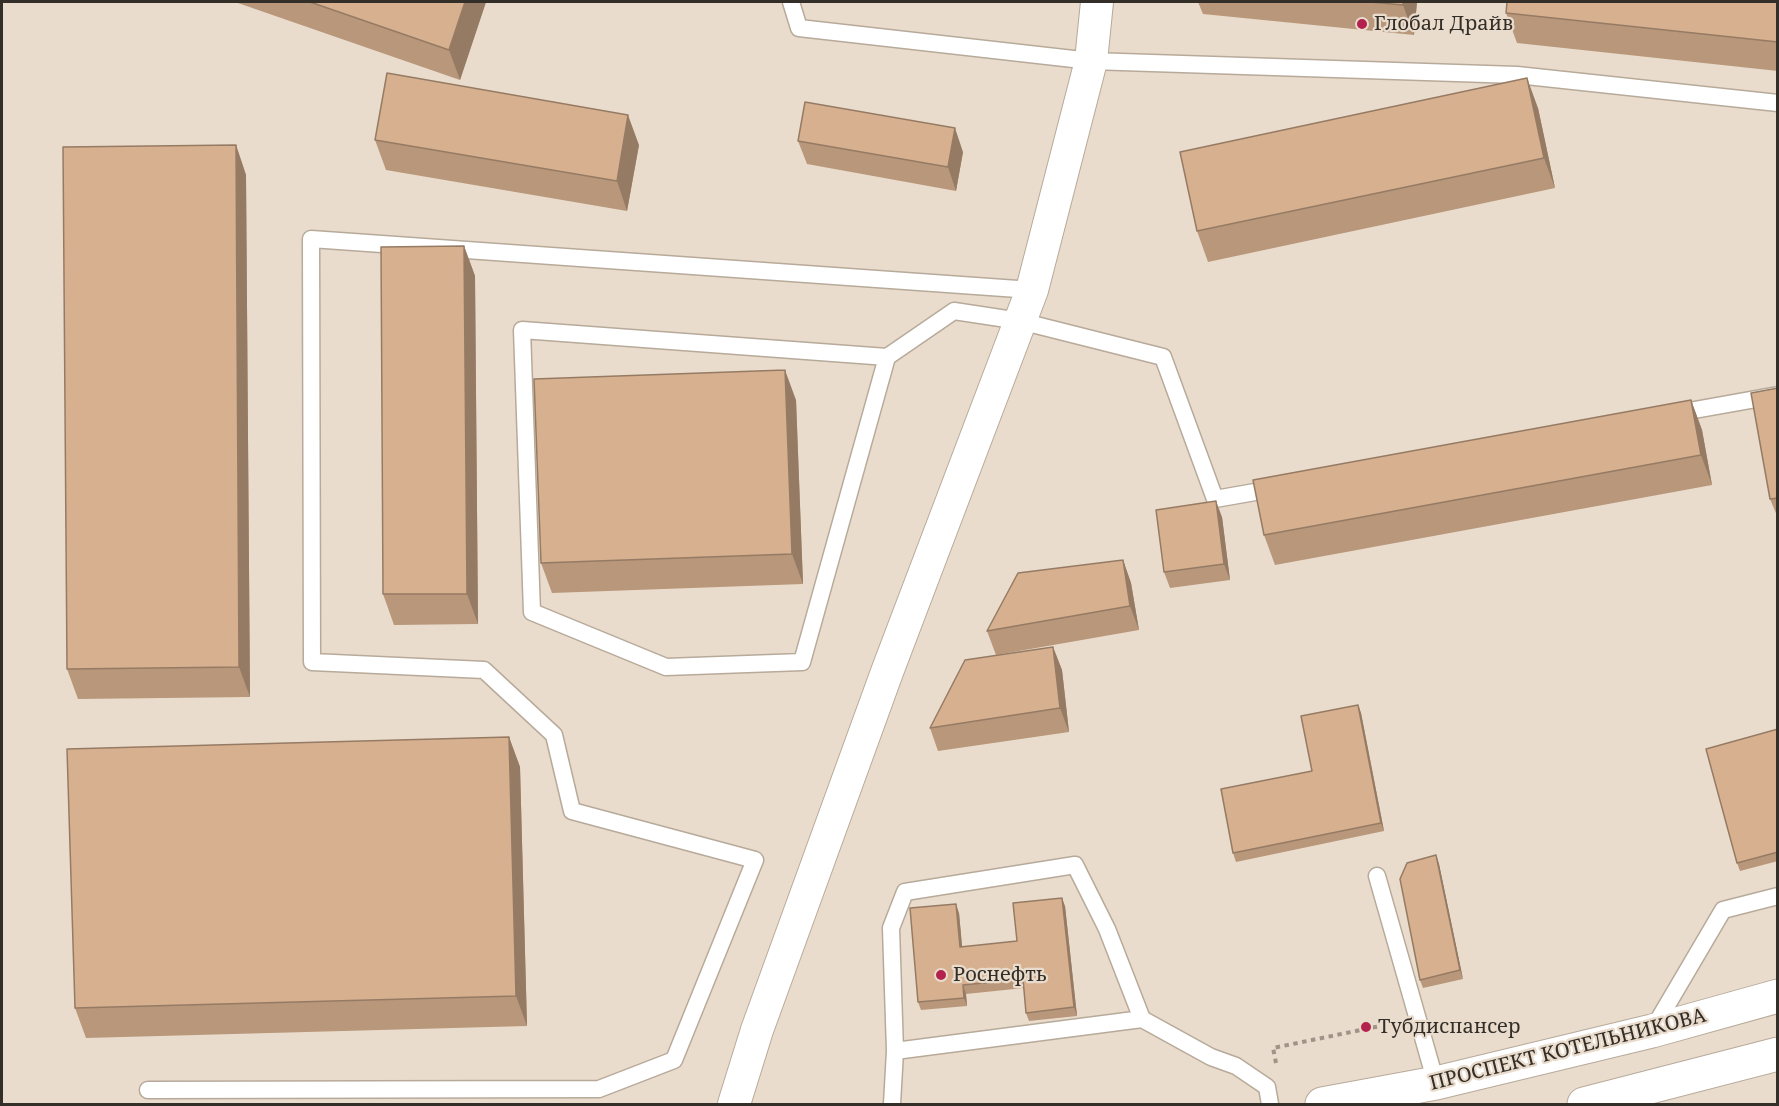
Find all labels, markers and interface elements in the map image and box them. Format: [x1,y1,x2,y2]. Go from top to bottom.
place label: Глобал Драйв [1374,12,1513,36]
marker: Глобал Драйв [1355,17,1369,31]
place label: Роснефть [953,963,1047,987]
marker: Роснефть [934,968,948,982]
street label: ПРОСПЕКТ КОТЕЛЬНИКОВА [1427,1004,1709,1096]
place label: Тубдиспансер [1378,1015,1520,1039]
marker: Тубдиспансер [1359,1020,1373,1034]

